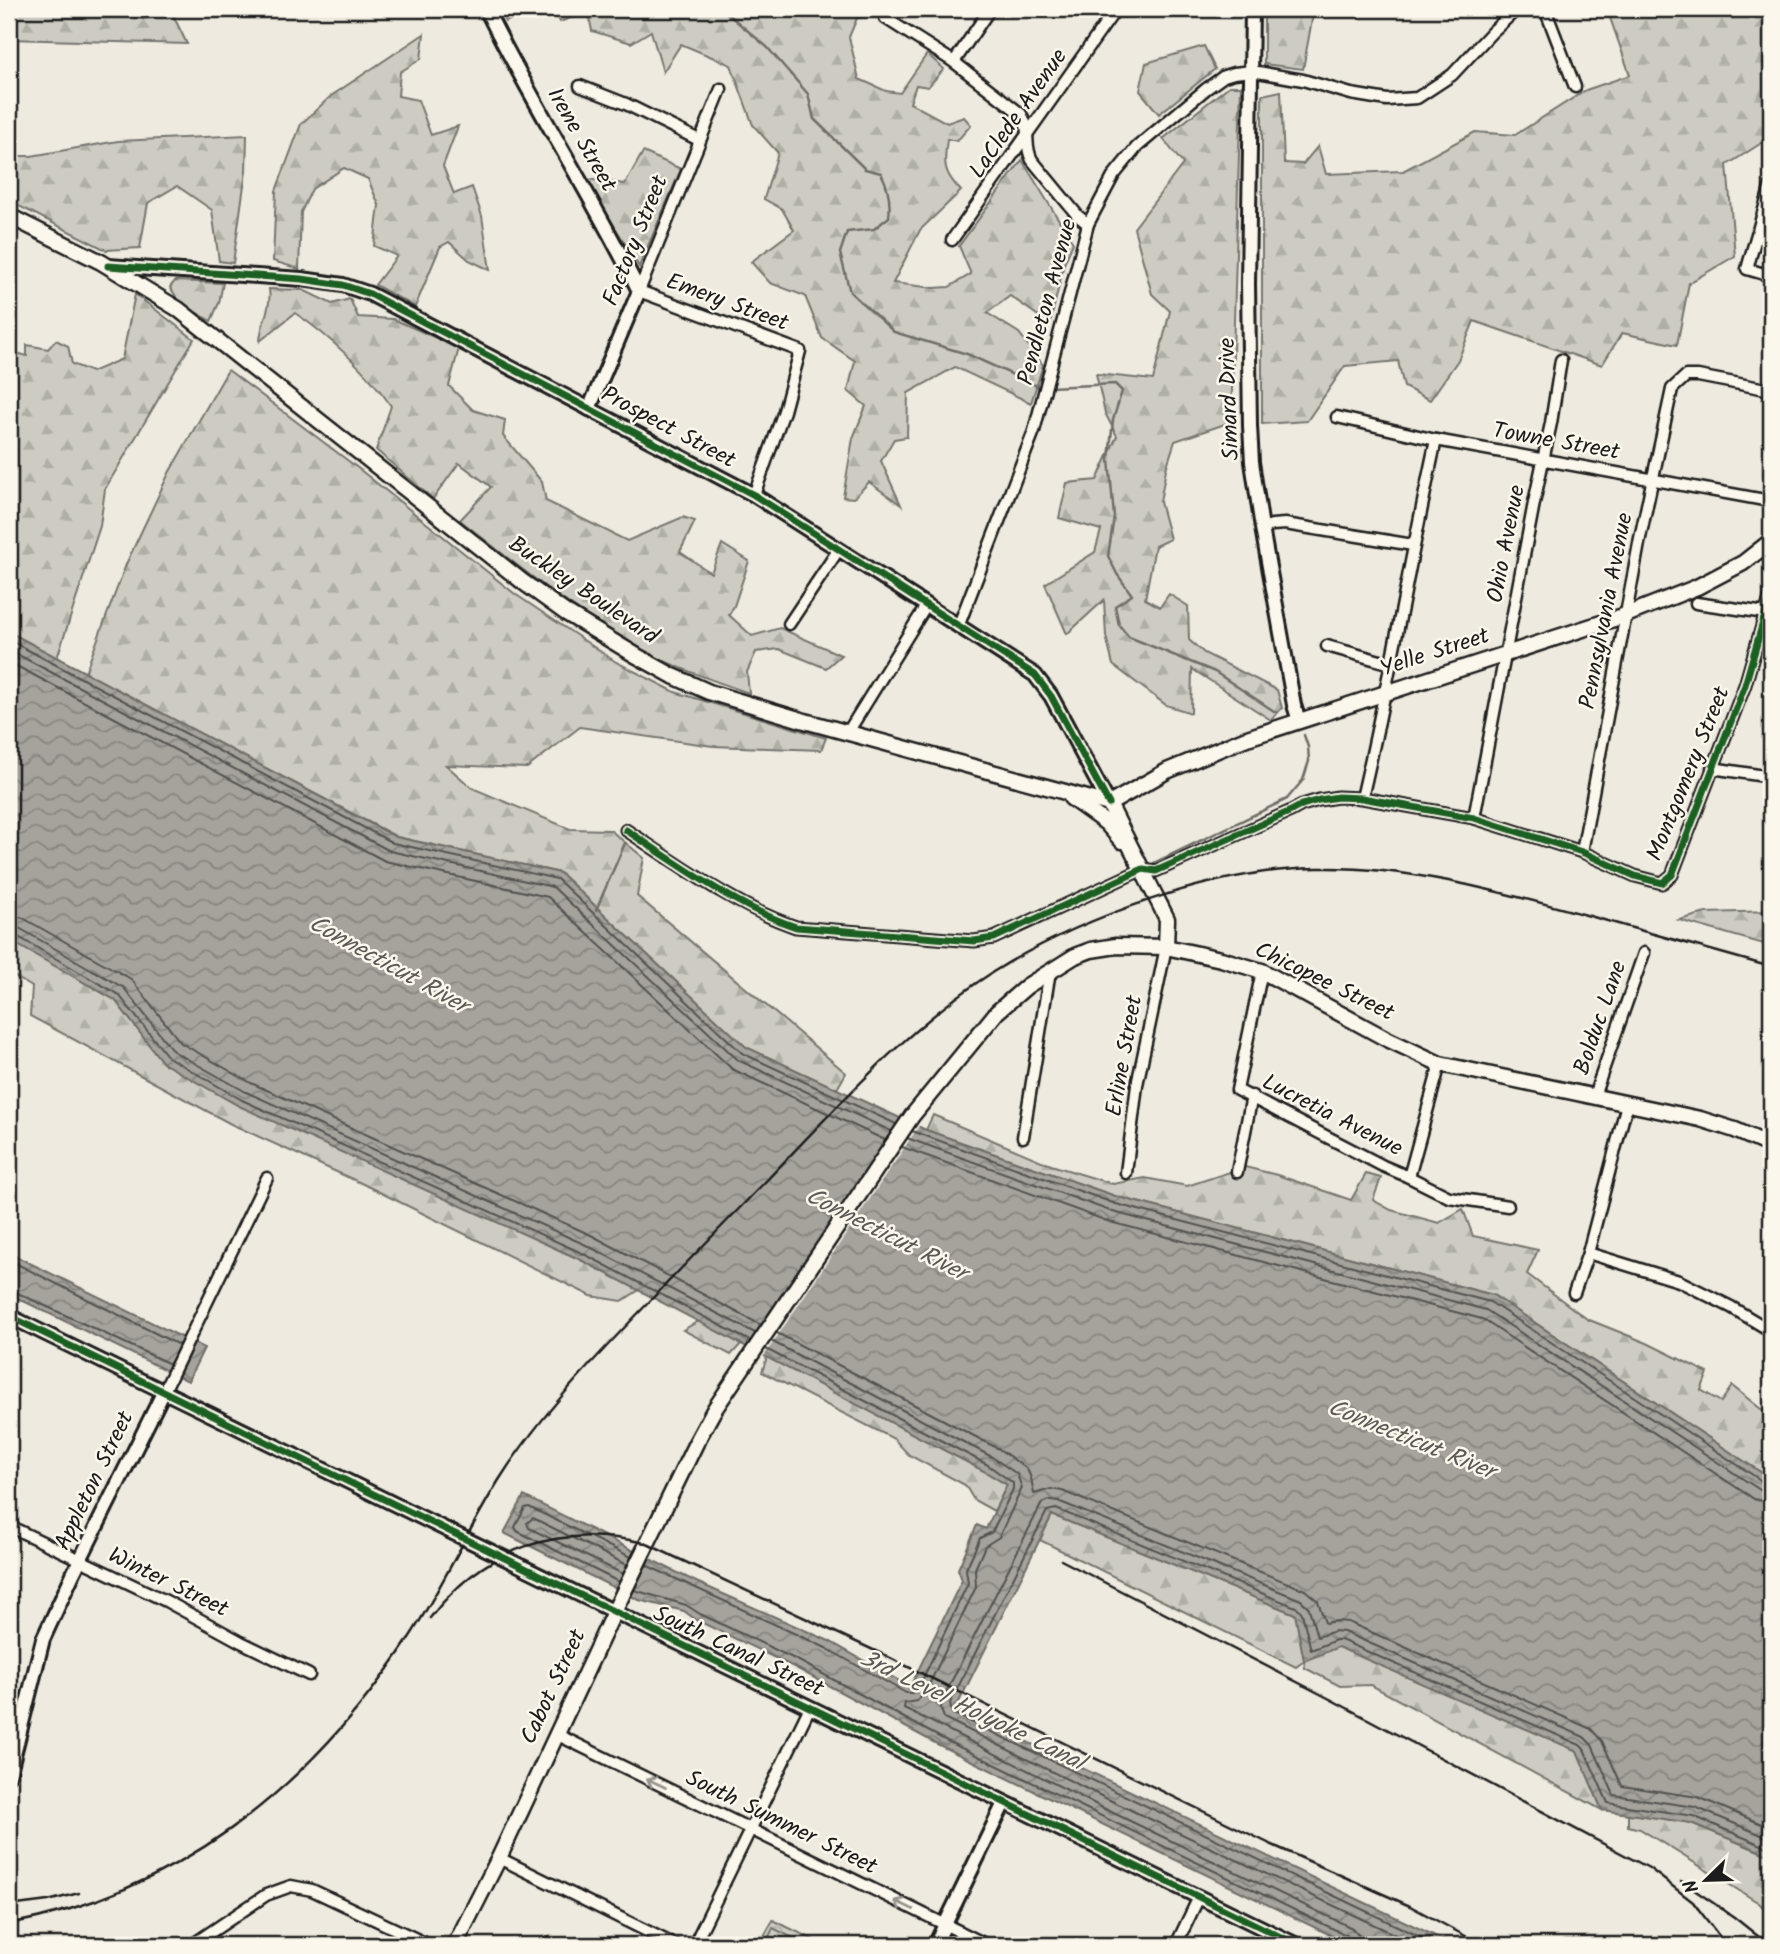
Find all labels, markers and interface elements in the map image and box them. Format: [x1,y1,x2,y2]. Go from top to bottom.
street label: LaClede Avenue [961,41,1077,187]
street label: Irene Street [537,81,626,200]
street label: Factory Street [593,169,679,312]
street label: Pendleton Avenue [1008,215,1088,389]
street label: Emery Street [661,264,794,342]
street label: Simard Drive [1210,337,1250,461]
street label: Prospect Street [594,377,743,479]
street label: Towne Street [1490,413,1623,471]
street label: Ohio Avenue [1478,482,1536,606]
street label: Pennsylvania Avenue [1570,510,1644,712]
street label: Buckley Boulevard [501,527,666,655]
street label: Yelle Street [1376,618,1495,688]
street label: Montgomery Street [1638,680,1741,867]
water label: Connecticut River [301,905,479,1027]
street label: Chicopee Street [1248,933,1401,1032]
street label: Bolduc Lane [1565,956,1637,1080]
street label: Erline Street [1097,992,1154,1119]
street label: Lucretia Avenue [1255,1065,1409,1167]
water label: Connecticut River [798,1177,978,1295]
water label: Connecticut River [1322,1389,1505,1493]
street label: Appleton Street [46,1404,145,1557]
street label: Winter Street [102,1538,235,1628]
street label: South Canal Street [647,1597,830,1708]
street label: Cabot Street [512,1622,597,1751]
water label: 3rd Level Holyoke Canal [853,1640,1095,1784]
street label: South Summer Street [679,1761,884,1886]
one-way arrow [646,1776,667,1790]
north arrow [1672,1846,1742,1916]
text: N [1676,1874,1708,1897]
one-way arrow [894,1897,915,1911]

